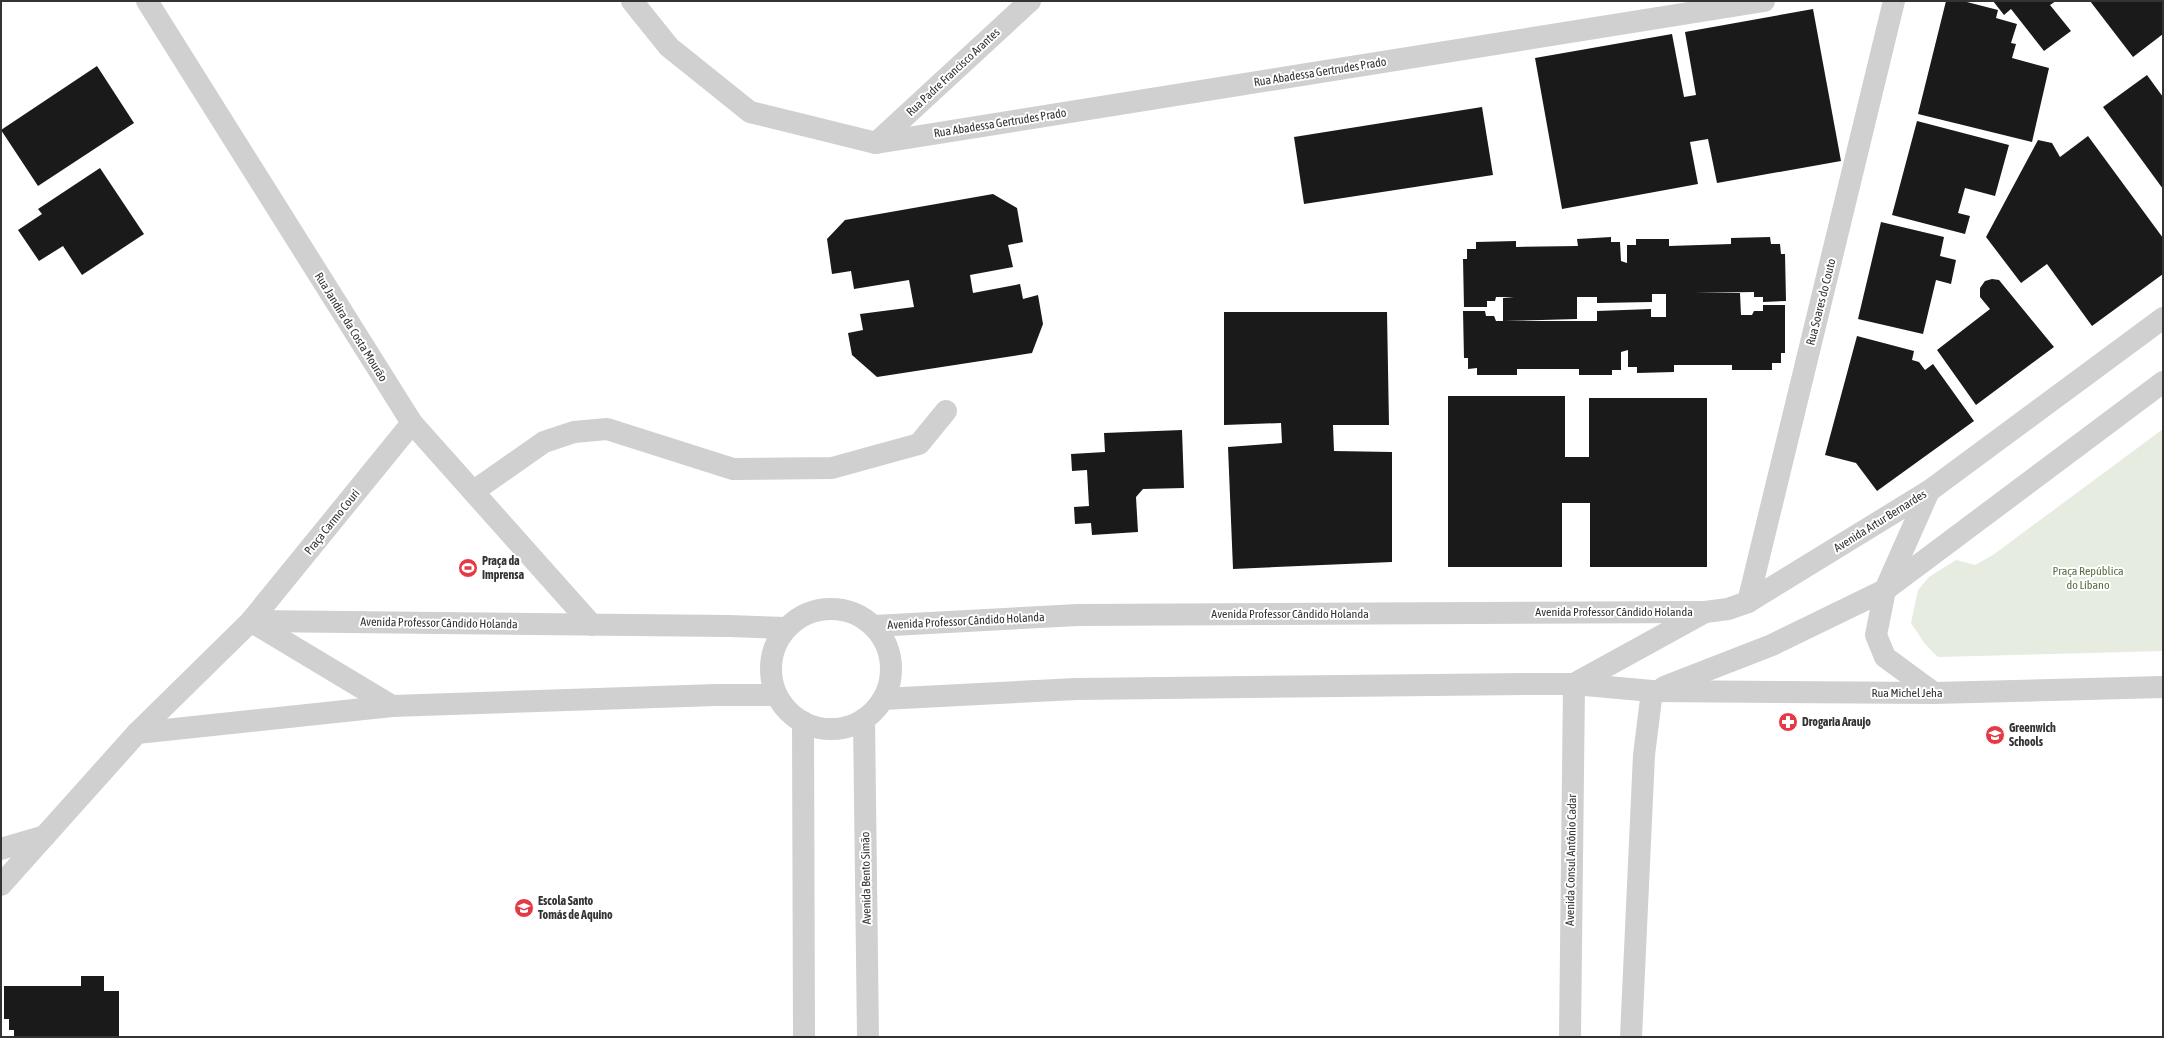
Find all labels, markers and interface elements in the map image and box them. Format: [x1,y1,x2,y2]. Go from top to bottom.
street label: Rua Padre Francisco Arantes [903,25,1003,119]
street label: Rua Abadessa Gertrudes Prado [1253,55,1388,89]
street label: Rua Abadessa Gertrudes Prado [933,106,1068,140]
street label: Rua Soares do Couto [1803,257,1839,347]
street label: Rua Jandira da Costa Mourão [312,270,391,384]
street label: Praça Carmo Couri [301,487,363,557]
street label: Avenida Artur Bernardes [1831,487,1929,555]
place label: Praça da Imprensa [482,554,524,582]
sports icon: Praça da Imprensa [457,557,479,579]
park label: Praça República do Líbano [2052,564,2124,592]
street label: Avenida Professor Cândido Holanda [1535,605,1693,619]
street label: Avenida Professor Cândido Holanda [1211,607,1369,621]
street label: Avenida Professor Cândido Holanda [887,610,1045,632]
street label: Avenida Professor Cândido Holanda [360,615,518,631]
street label: Rua Michel Jeha [1871,686,1943,700]
pharmacy icon: Drogaria Araujo [1777,711,1799,733]
place label: Drogaria Araujo [1802,715,1871,729]
place label: Greenwich Schools [2009,721,2056,749]
school or university icon: Greenwich Schools [1984,724,2006,746]
street label: Avenida Consul Antônio Cadar [1563,794,1579,926]
street label: Avenida Bento Simão [858,831,874,925]
place label: Escola Santo Tomás de Aquino [538,894,613,922]
school or university icon: Escola Santo Tomás de Aquino [513,897,535,919]

